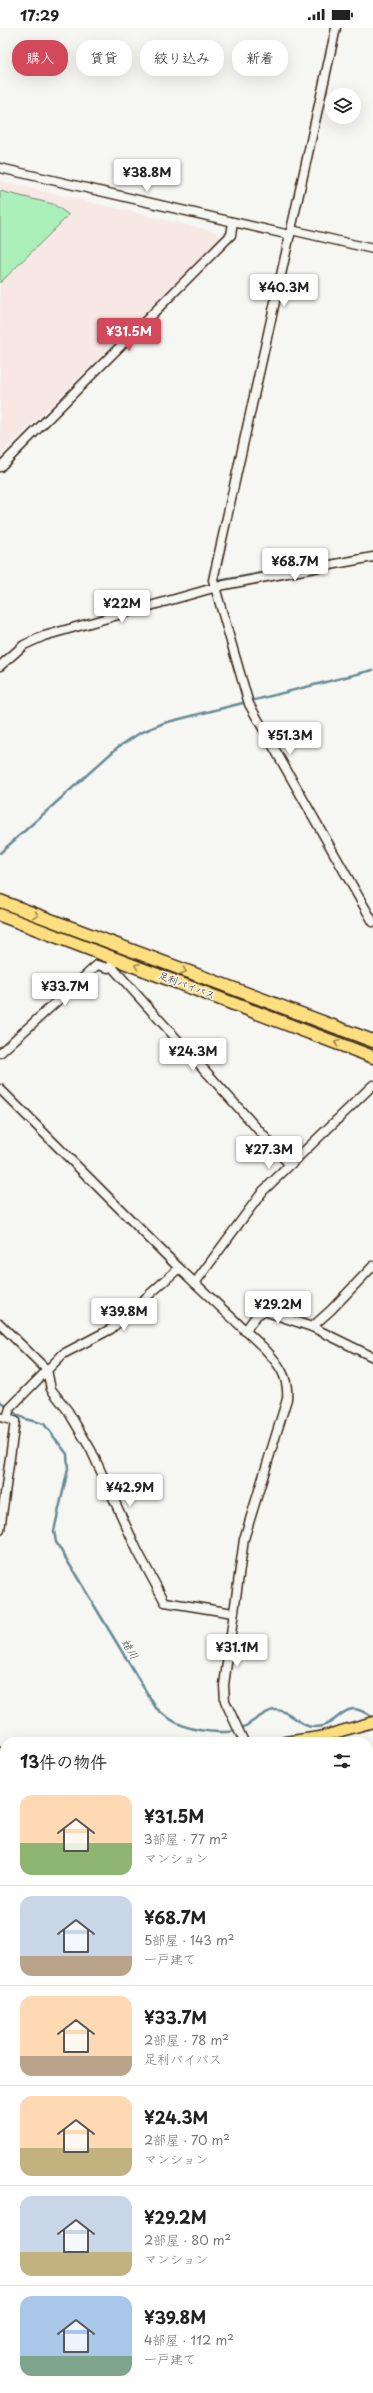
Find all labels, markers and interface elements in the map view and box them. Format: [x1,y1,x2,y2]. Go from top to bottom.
text: 17:29 [20,3,59,26]
chip: 購入 [12,40,68,76]
chip: 賃貸 [76,40,132,76]
chip: 絞り込み [140,40,224,76]
chip: 新着 [232,40,288,76]
map controls [325,88,361,124]
button: layers [325,88,361,124]
pin: ¥38.8M [114,159,180,193]
text: ¥38.8M [123,162,171,181]
pin: ¥40.3M [251,274,317,308]
text: ¥40.3M [259,277,309,296]
pin: ¥31.5M [96,318,162,352]
text: ¥31.5M [106,321,152,340]
pin: ¥68.7M [262,548,328,582]
text: ¥68.7M [271,551,319,570]
pin: ¥22M [98,590,146,624]
text: ¥22M [103,593,141,612]
pin: ¥51.3M [257,722,323,756]
text: ¥51.3M [267,725,313,744]
one-way arrow [33,910,40,918]
one-way arrow [133,963,140,971]
one-way arrow [181,966,188,974]
street label: 足利バイパス [157,967,218,1002]
pin: ¥33.7M [32,973,98,1007]
text: ¥33.7M [41,976,89,995]
pin: ¥24.3M [160,1038,226,1072]
one-way arrow [333,1039,340,1047]
text: ¥24.3M [168,1041,218,1060]
pin: ¥27.3M [236,1136,302,1170]
text: ¥27.3M [245,1139,293,1158]
pin: ¥29.2M [245,1291,311,1325]
text: ¥29.2M [254,1294,302,1313]
pin: ¥39.8M [91,1298,157,1332]
text: ¥39.8M [100,1301,148,1320]
pin: ¥42.9M [97,1474,163,1508]
text: ¥42.9M [106,1477,154,1496]
pin: ¥31.1M [204,1634,270,1668]
water label: 姥川 [117,1635,143,1663]
text: ¥31.1M [216,1637,258,1656]
text: 13件の物件 [20,1748,107,1774]
icon: filters [331,1750,353,1772]
text: ¥31.5M [144,1803,204,1829]
icon: home [52,1811,100,1859]
text: 3部屋 · 77 m² [144,1829,228,1848]
text: マンション [144,1848,208,1867]
text: ¥68.7M [144,1904,206,1930]
icon: home [52,1912,100,1960]
text: 5部屋 · 143 m² [144,1930,235,1949]
text: 一戸建て [144,1949,196,1968]
text: ¥33.7M [144,2004,207,2030]
icon: home [52,2012,100,2060]
text: 2部屋 · 78 m² [144,2030,229,2049]
text: 足利バイパス [144,2049,222,2068]
text: ¥24.3M [144,2104,208,2130]
icon: home [52,2112,100,2160]
text: 2部屋 · 70 m² [144,2130,230,2149]
text: マンション [144,2149,208,2168]
text: ¥29.2M [144,2204,207,2230]
icon: home [52,2212,100,2260]
text: 2部屋 · 80 m² [144,2230,231,2249]
text: マンション [144,2249,208,2268]
text: ¥39.8M [144,2304,206,2330]
icon: home [52,2312,100,2360]
text: 4部屋 · 112 m² [144,2330,234,2349]
text: 一戸建て [144,2349,196,2368]

